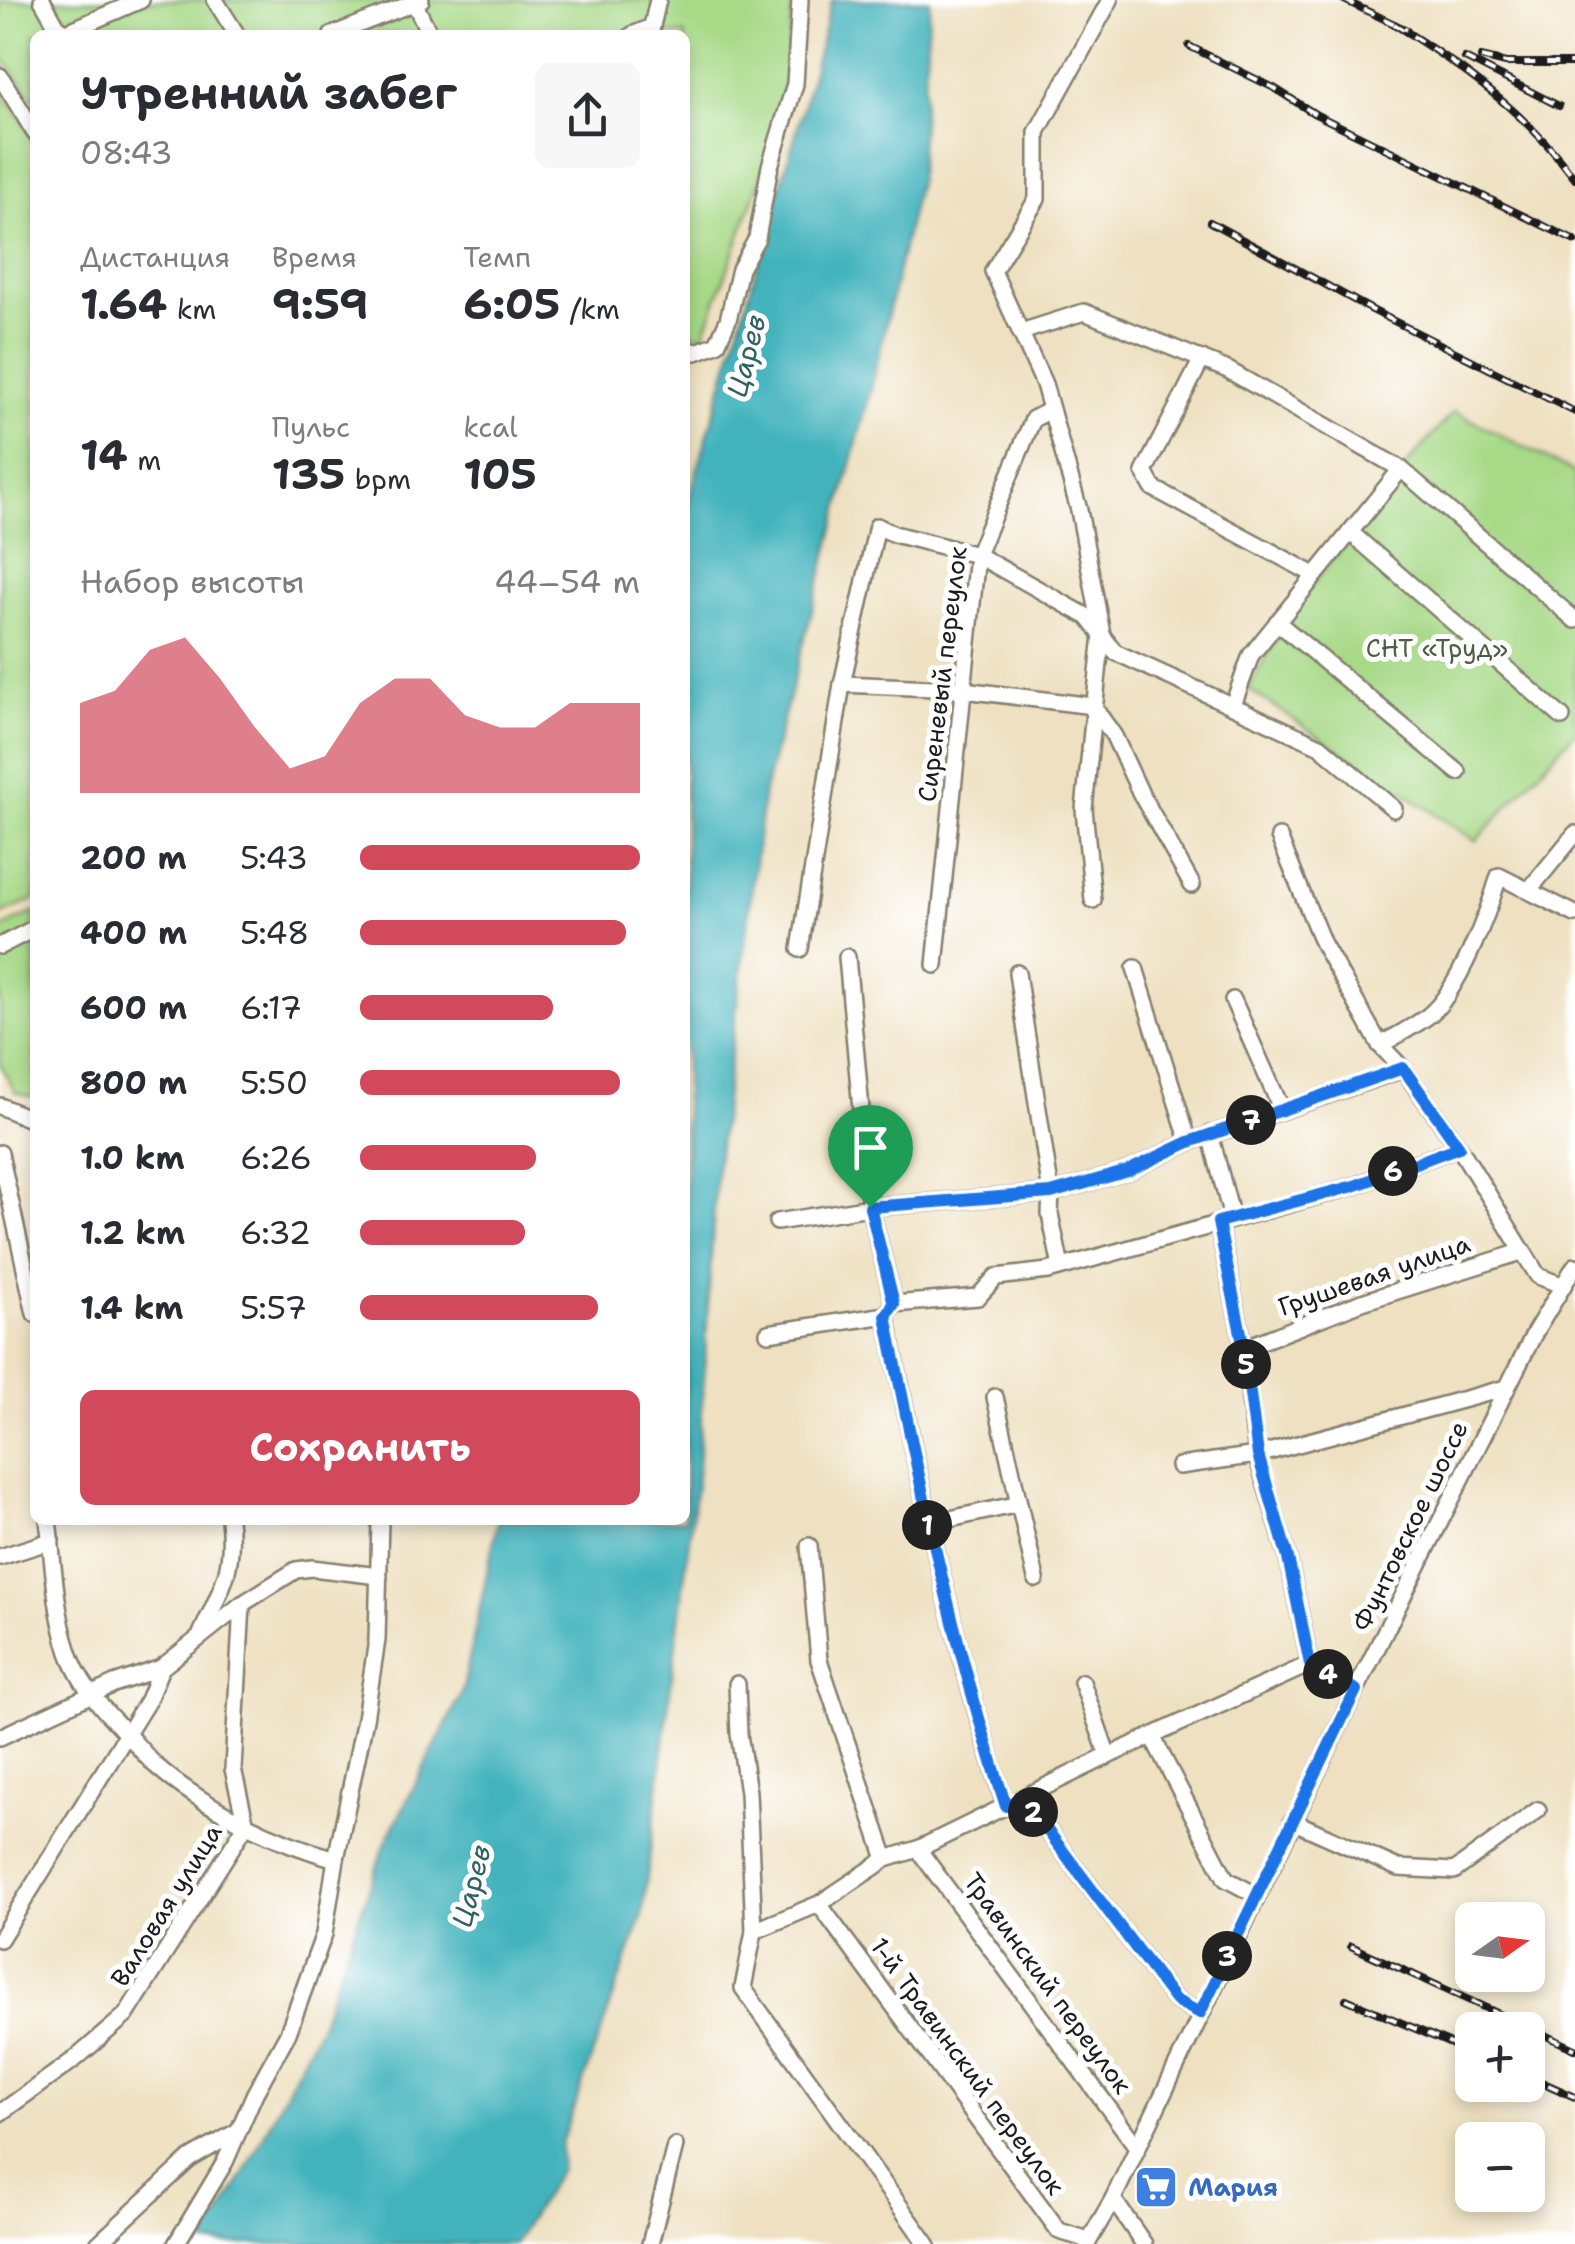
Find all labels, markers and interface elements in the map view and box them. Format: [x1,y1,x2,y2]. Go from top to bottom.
text: Утренний забег [80,63,457,123]
button: share [535,63,640,168]
text: 08:43 [80,131,173,174]
text: Дистанция [80,238,230,276]
text: Время [272,238,357,276]
text: Темп [463,238,531,276]
text: 1.64 [80,276,167,332]
text: 9:59 [272,276,369,332]
text: 6:05 [463,276,560,332]
text: km [167,290,216,328]
text: /km [560,290,620,328]
water label: Царев [717,311,775,401]
text: Пульс [272,408,350,446]
text: kcal [463,408,518,446]
text: 14 [80,427,128,483]
text: m [128,441,161,479]
text: 135 [272,446,345,502]
text: 105 [463,446,537,502]
text: bpm [345,460,411,498]
street label: Сиреневый переулок [909,544,975,804]
text: Набор высоты [80,560,305,603]
text: 44–54 m [494,560,640,603]
park label: СНТ «Труд» [1366,631,1508,665]
text: 200 m [80,836,187,879]
text: 5:43 [240,836,308,879]
text: 400 m [80,911,187,954]
text: 5:48 [240,911,309,954]
text: 600 m [80,986,187,1029]
text: 6:17 [240,986,302,1029]
text: 800 m [80,1061,187,1104]
text: 5:50 [240,1061,308,1104]
pin: 7 [1226,1095,1276,1145]
text: 7 [1241,1101,1261,1139]
pin [828,1105,913,1208]
icon: arrive [843,1120,898,1175]
text: 1.0 km [80,1136,185,1179]
text: 6:26 [240,1136,312,1179]
pin: 6 [1368,1146,1418,1196]
text: 6 [1383,1152,1403,1190]
text: 1.2 km [80,1211,185,1254]
text: 6:32 [240,1211,311,1254]
street label: Грушевая улица [1273,1226,1475,1324]
text: 1.4 km [80,1286,183,1329]
text: 5:57 [240,1286,307,1329]
pin: 5 [1221,1339,1271,1389]
text: 5 [1237,1345,1255,1383]
button: Сохранить [80,1390,640,1505]
street label: Фунтовское шоссе [1344,1415,1476,1637]
pin: 1 [902,1500,952,1550]
text: 1 [921,1506,933,1544]
pin: 4 [1303,1649,1353,1699]
text: 4 [1318,1655,1338,1693]
pin: 2 [1008,1787,1058,1837]
text: 2 [1023,1793,1043,1831]
street label: Валовая улица [102,1817,230,1993]
water label: Царев [442,1841,500,1931]
street label: Травинский переулок [956,1866,1140,2100]
north arrow [1455,1902,1545,1992]
map controls [1455,1902,1545,2212]
street label: 1-й Травинский переулок [863,1930,1073,2202]
pin: 3 [1202,1931,1252,1981]
text: 3 [1217,1937,1237,1975]
button: + [1455,2012,1545,2102]
button: − [1455,2122,1545,2212]
supermarket icon: Мария [1133,2164,1179,2210]
place label: Мария [1188,2170,1278,2204]

